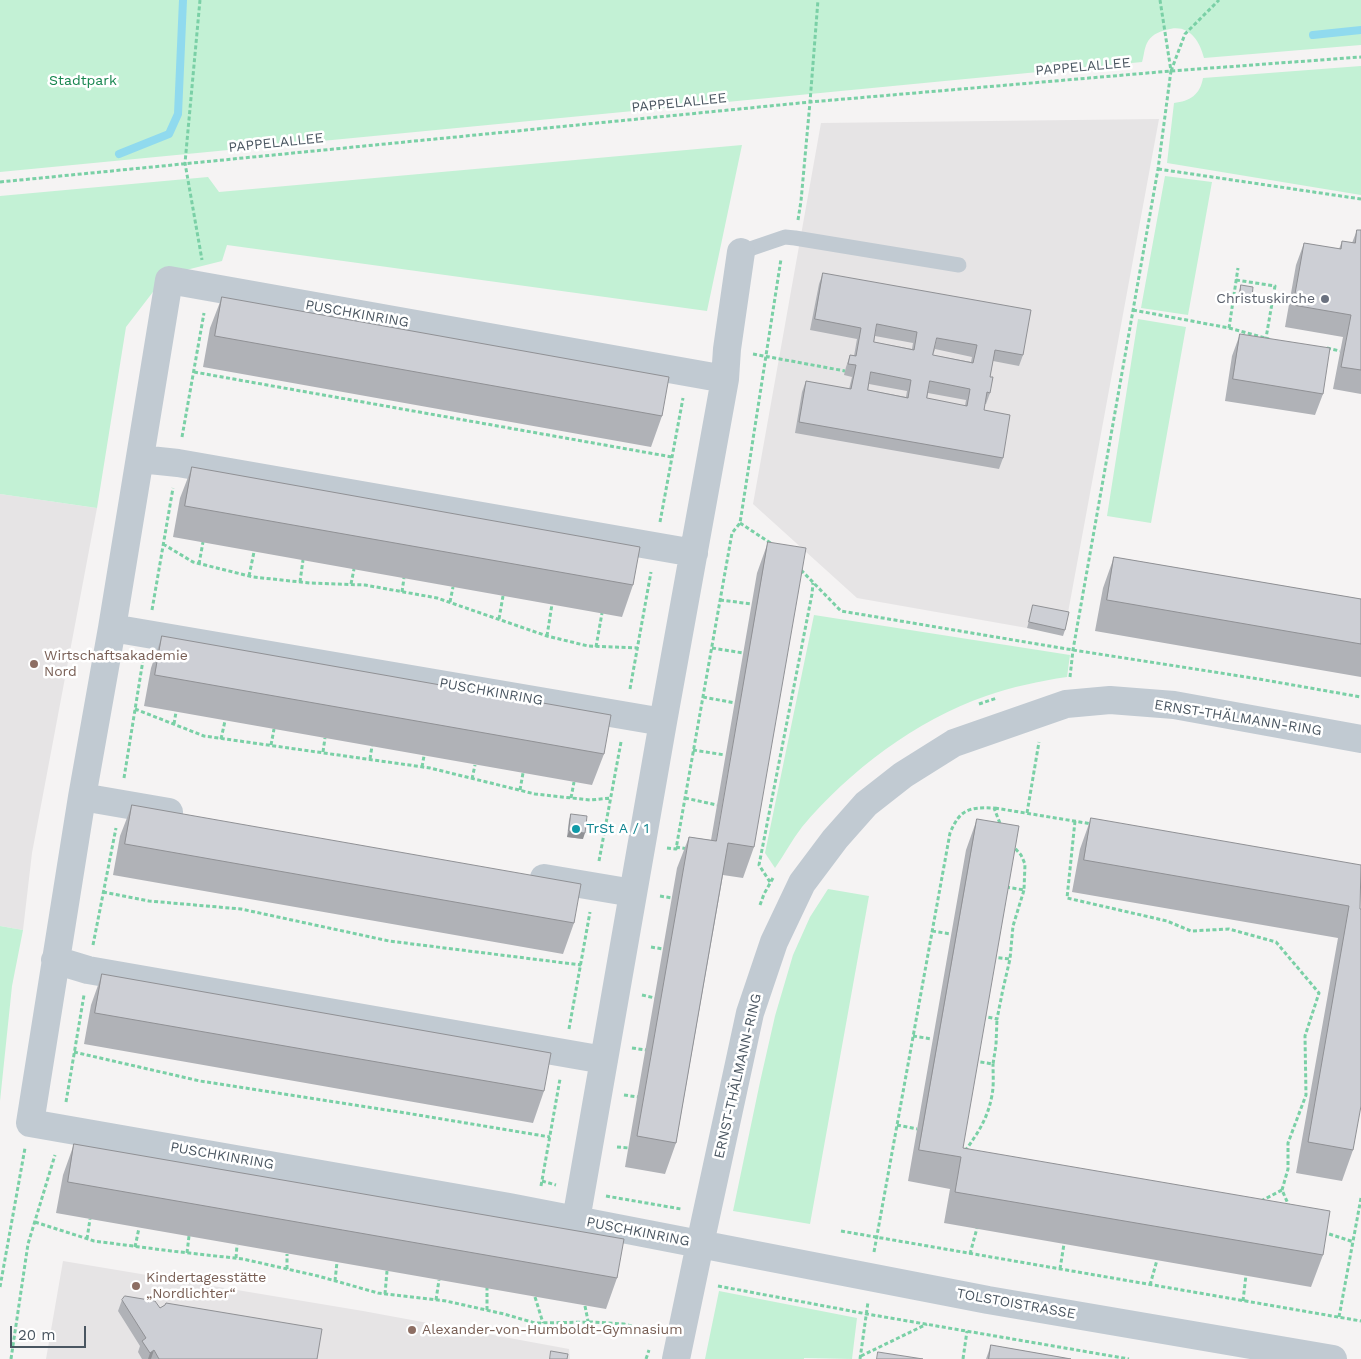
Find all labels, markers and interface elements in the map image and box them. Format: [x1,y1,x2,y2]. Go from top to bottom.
street label: PAPPELALLEE [1035,54,1131,80]
park label: Stadtpark [49,73,117,89]
street label: PAPPELALLEE [631,90,727,116]
street label: PAPPELALLEE [228,130,324,156]
place label: Christuskirche [1216,291,1315,307]
marker: Christuskirche [1319,293,1331,305]
street label: PUSCHKINRING [304,297,410,331]
place label: Wirtschaftsakademie Nord [44,648,188,680]
marker: Wirtschaftsakademie Nord [28,658,40,670]
street label: PUSCHKINRING [438,675,544,709]
street label: ERNST-THÄLMANN-RING [1153,696,1323,740]
place label: TrSt A / 1 [586,821,649,837]
marker: TrSt A / 1 [570,823,582,835]
street label: ERNST-THÄLMANN-RING [711,992,765,1160]
street label: PUSCHKINRING [169,1139,275,1173]
street label: PUSCHKINRING [585,1214,691,1250]
place label: Kindertagesstätte „Nordlichter“ [146,1270,266,1302]
marker: Kindertagesstätte „Nordlichter“ [130,1280,142,1292]
street label: TOLSTOISTRASSE [955,1285,1077,1323]
scale bar [12,1316,89,1348]
place label: Alexander-von-Humboldt-Gymnasium [422,1322,683,1338]
marker: Alexander-von-Humboldt-Gymnasium [406,1324,418,1336]
text: 20 m [18,1326,56,1344]

